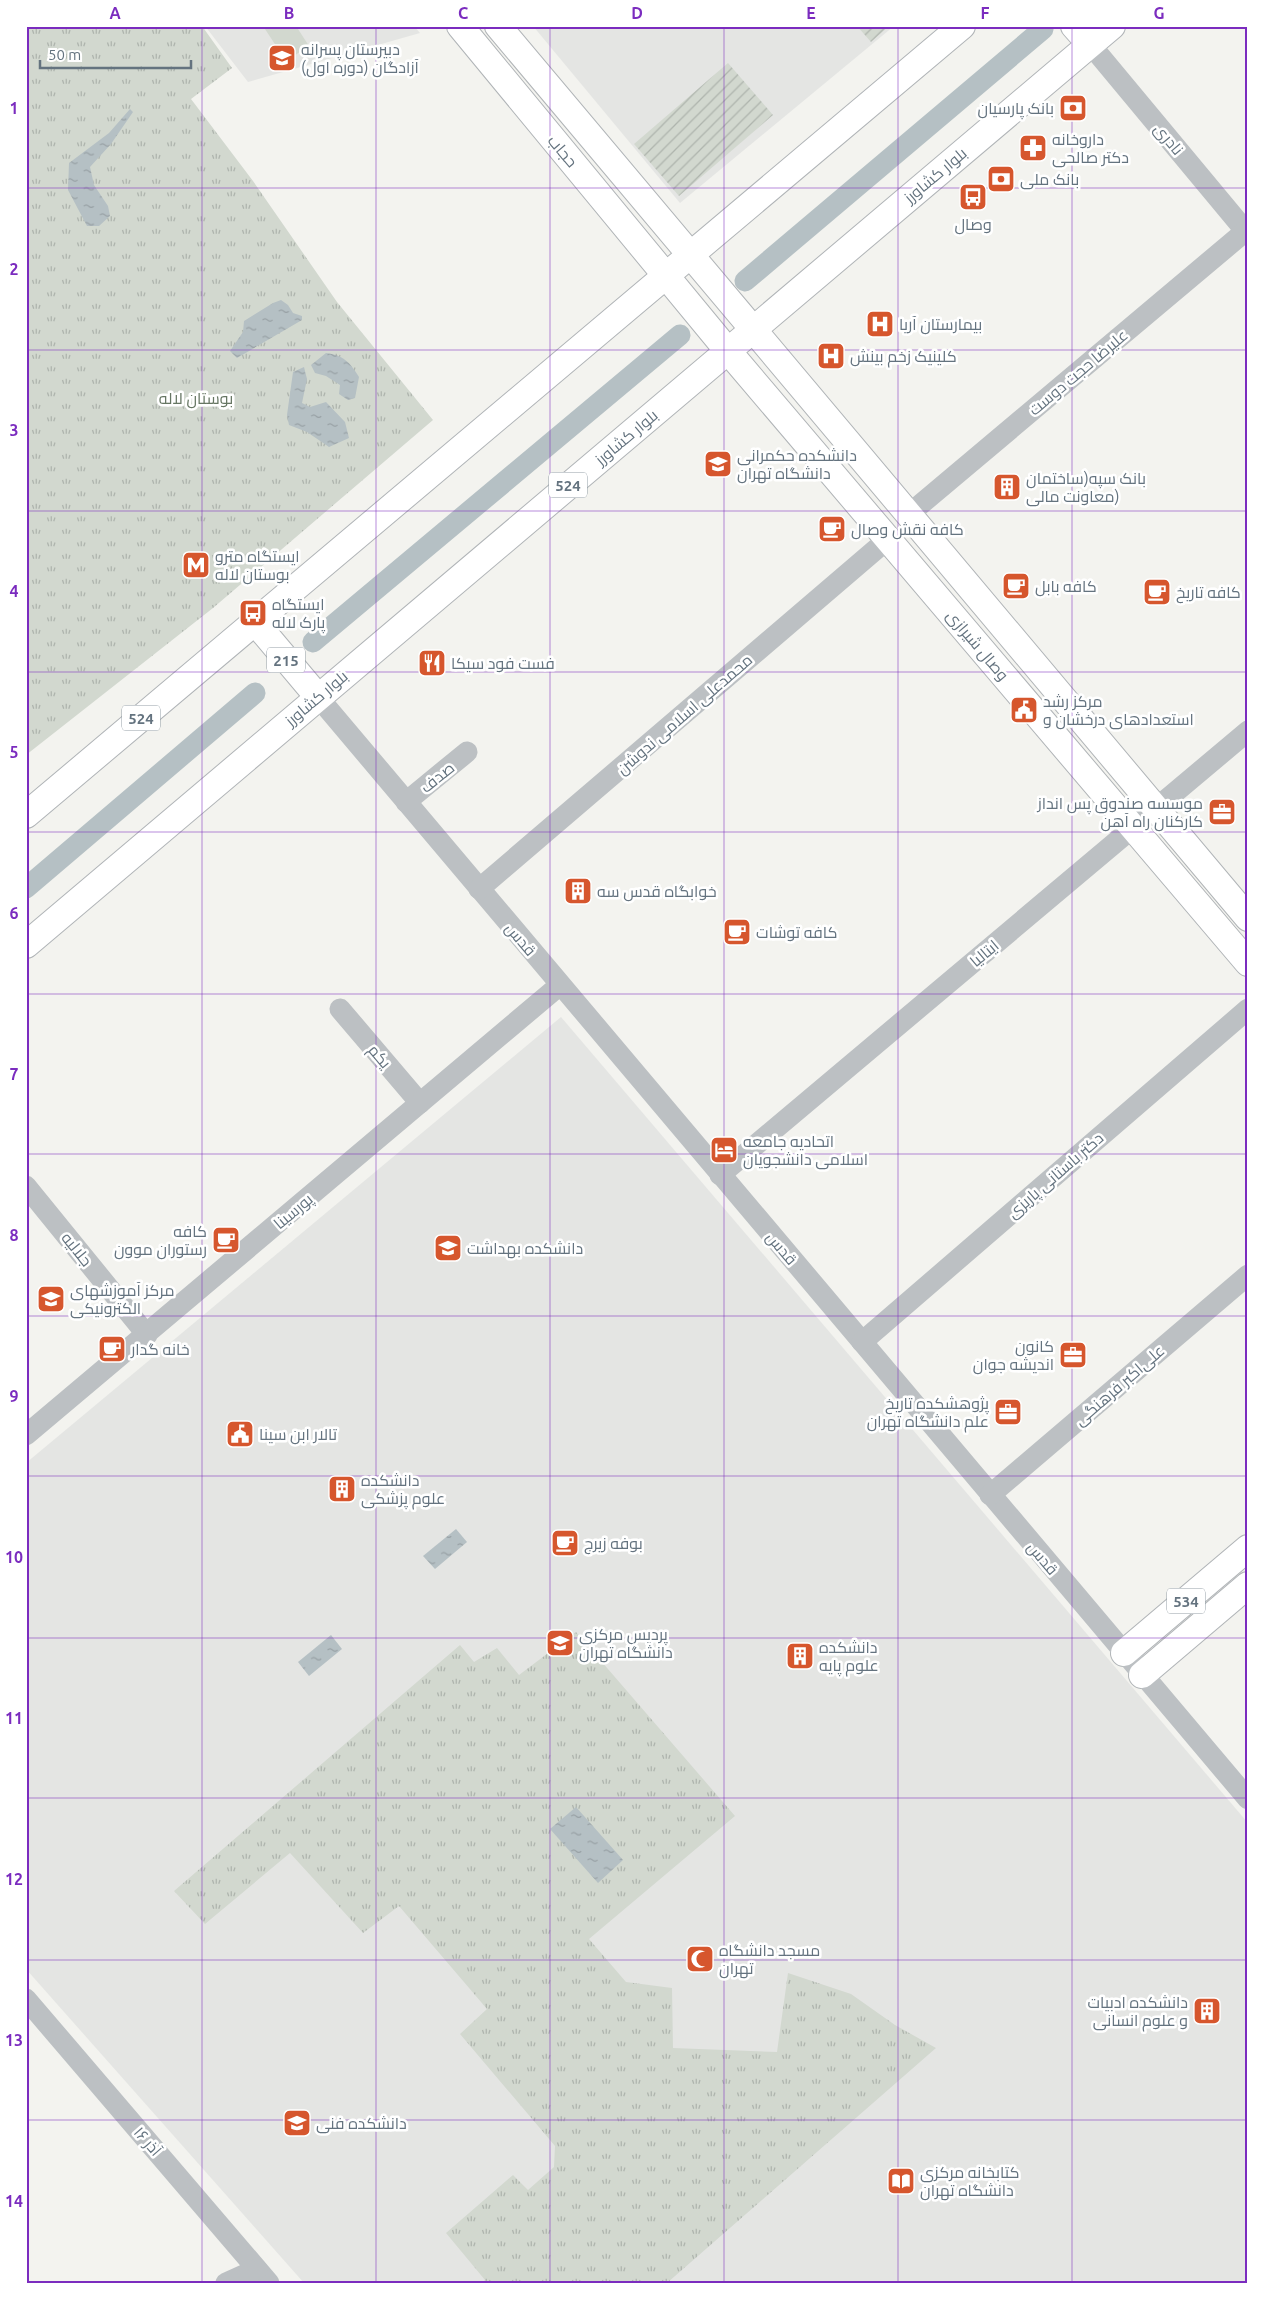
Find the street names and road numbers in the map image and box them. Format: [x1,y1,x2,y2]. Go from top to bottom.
street label: نادری [1149,120,1187,160]
street label: حجاب [544,131,581,171]
street label: بلوار کشاورز [899,144,971,208]
street label: علیرضا حجت دوست [1025,325,1132,419]
street label: بلوار کشاورز [590,406,662,470]
road number: 524 [549,472,587,498]
street label: وصال شیرازی [942,606,1013,685]
road number: 215 [267,648,305,672]
street label: محمدعلی اسلامی ندوشن [613,650,757,779]
street label: بلوار کشاورز [280,667,352,731]
road number: 524 [122,706,160,730]
street label: صدف [416,758,458,796]
street label: قدس [500,919,540,960]
street label: ایتالیا [966,936,1003,971]
street label: یکم [363,1041,396,1074]
street label: دکتر باستانی پاریزی [1003,1128,1109,1224]
street label: پورسینا [270,1189,319,1235]
street label: قدس [761,1228,801,1269]
street label: جلالیه [57,1229,96,1270]
street label: علی‌اکبر فرهنگی [1070,1341,1169,1431]
street label: قدس [1022,1538,1062,1579]
road number: 534 [1167,1588,1205,1614]
street label: ۱۶ آذر [130,2123,166,2160]

